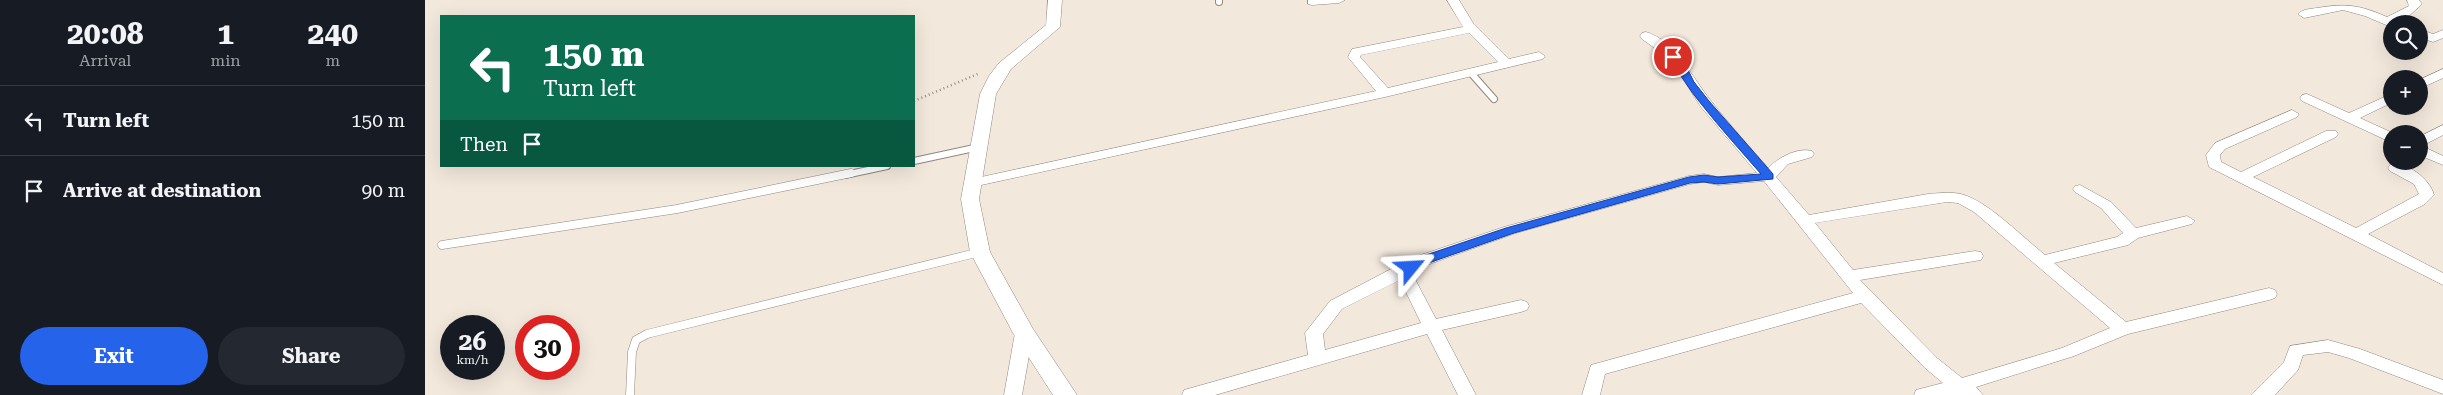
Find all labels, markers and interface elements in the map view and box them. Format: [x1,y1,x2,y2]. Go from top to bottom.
map controls [2383,15,2428,170]
button: search [2383,15,2428,60]
text: 20:08 [67,16,144,51]
text: 1 [217,16,234,51]
text: 240 [308,16,358,51]
text: 150 m [543,34,644,75]
icon: left [460,35,525,100]
pin [1652,36,1694,78]
icon: arrive [1659,43,1687,71]
text: Arrival [79,51,131,70]
text: min [211,51,241,70]
text: m [325,51,340,70]
button: + [2383,70,2428,115]
text: Turn left [543,76,636,101]
icon: left [20,107,48,135]
text: Turn left [63,109,149,132]
text: 150 m [351,109,405,132]
button: − [2383,125,2428,170]
icon: arrive [518,130,546,158]
text: Then [460,133,508,156]
icon: arrive [20,177,48,205]
text: Arrive at destination [63,179,261,202]
text: 90 m [362,179,405,202]
position arrow [1384,241,1436,293]
speed limit sign: 30 [515,315,580,380]
button: Exit [20,327,208,385]
button: Share [218,327,405,385]
text: 26 [458,327,487,356]
text: km/h [456,353,489,367]

